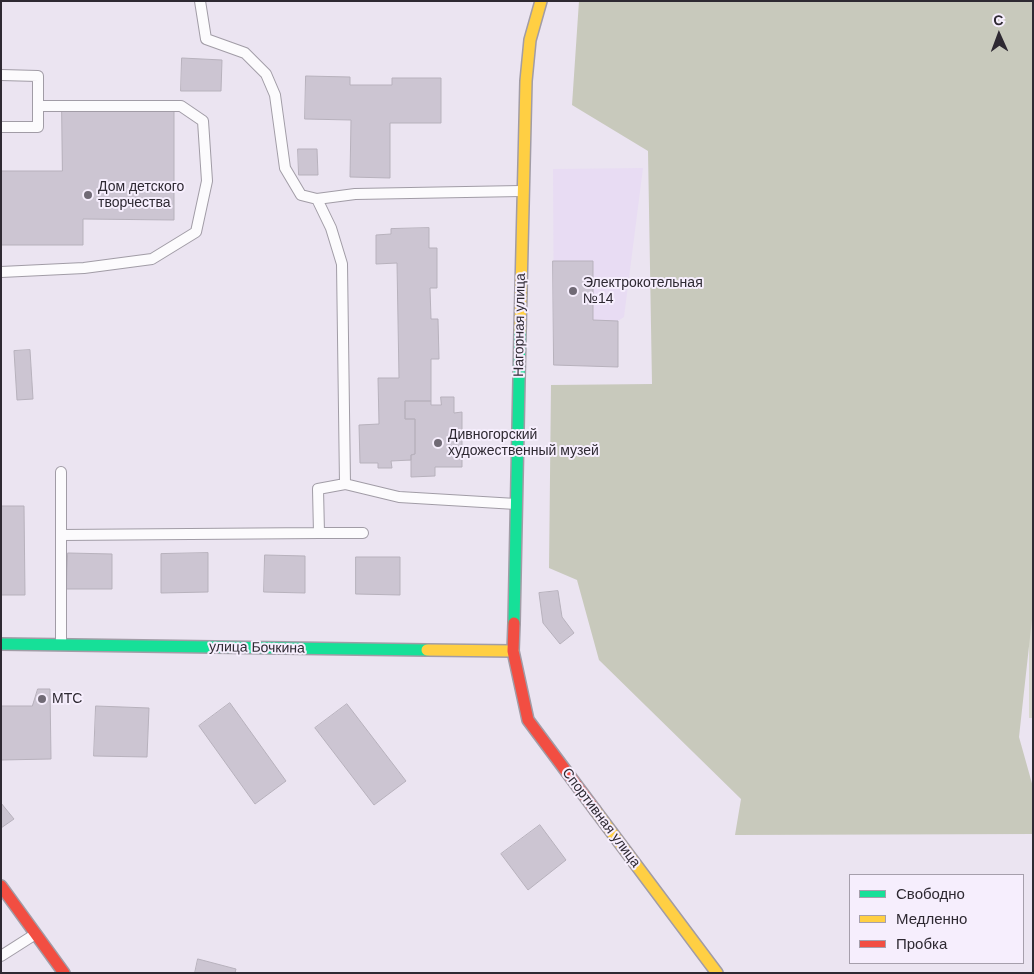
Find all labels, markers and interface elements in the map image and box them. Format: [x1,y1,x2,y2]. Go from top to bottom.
north arrow [974,10,1024,60]
text: С [993,12,1004,28]
place label: Дом детского творчества [98,179,184,212]
marker: Дом детского творчества [82,189,94,201]
street label: Нагорная улица [511,273,529,377]
place label: Электрокотельная №14 [583,275,703,308]
marker: Электрокотельная №14 [567,285,579,297]
place label: Дивногорский художественный музей [448,427,599,460]
marker: Дивногорский художественный музей [432,437,444,449]
street label: улица Бочкина [209,639,305,657]
place label: МТС [52,691,82,707]
marker: МТС [36,693,48,705]
street label: Спортивная улица [558,765,644,871]
legend [849,874,1024,964]
text: Свободно [896,885,965,902]
text: Медленно [896,910,967,927]
text: Пробка [896,935,947,952]

